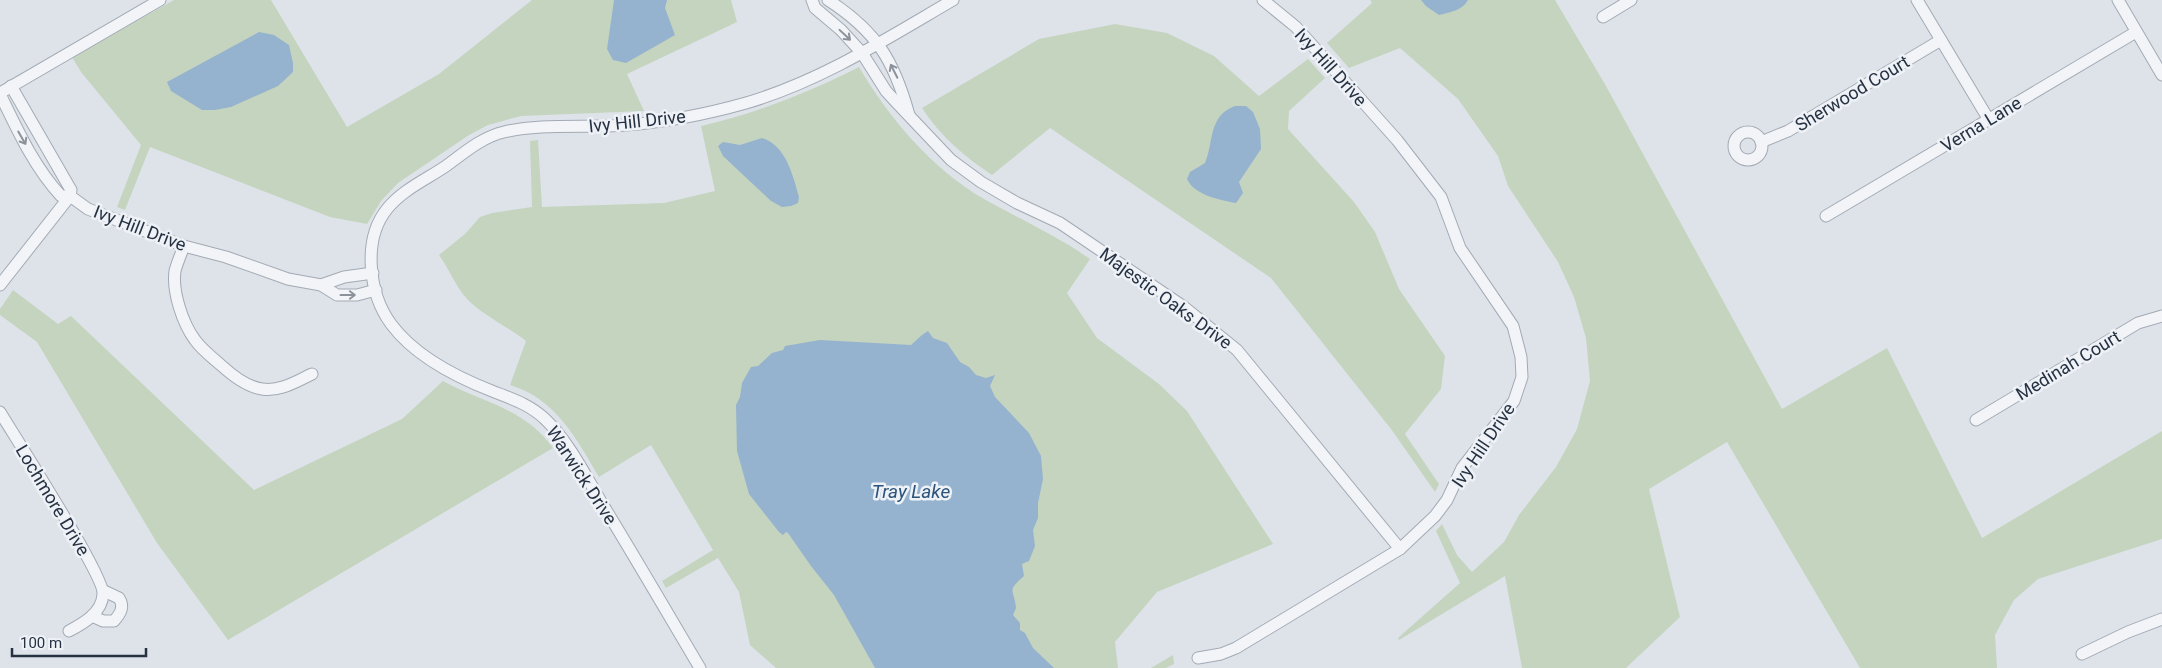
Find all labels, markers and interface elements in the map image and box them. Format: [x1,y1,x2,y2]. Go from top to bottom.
street label: Ivy Hill Drive [1291,24,1371,110]
one-way arrow [838,29,851,41]
street label: Sherwood Court [1791,51,1913,135]
one-way arrow [888,64,898,79]
street label: Verna Lane [1937,92,2025,156]
street label: Ivy Hill Drive [587,105,687,137]
one-way arrow [18,130,28,144]
street label: Ivy Hill Drive [91,201,189,255]
street label: Majestic Oaks Drive [1096,243,1236,353]
one-way arrow [339,290,355,300]
street label: Medinah Court [2012,325,2124,404]
street label: Ivy Hill Drive [1447,399,1519,491]
street label: Warwick Drive [542,422,622,528]
street label: Lochmore Drive [12,441,94,559]
water label: Tray Lake [872,480,950,503]
scale bar [12,626,146,658]
text: 100 m [20,634,62,652]

